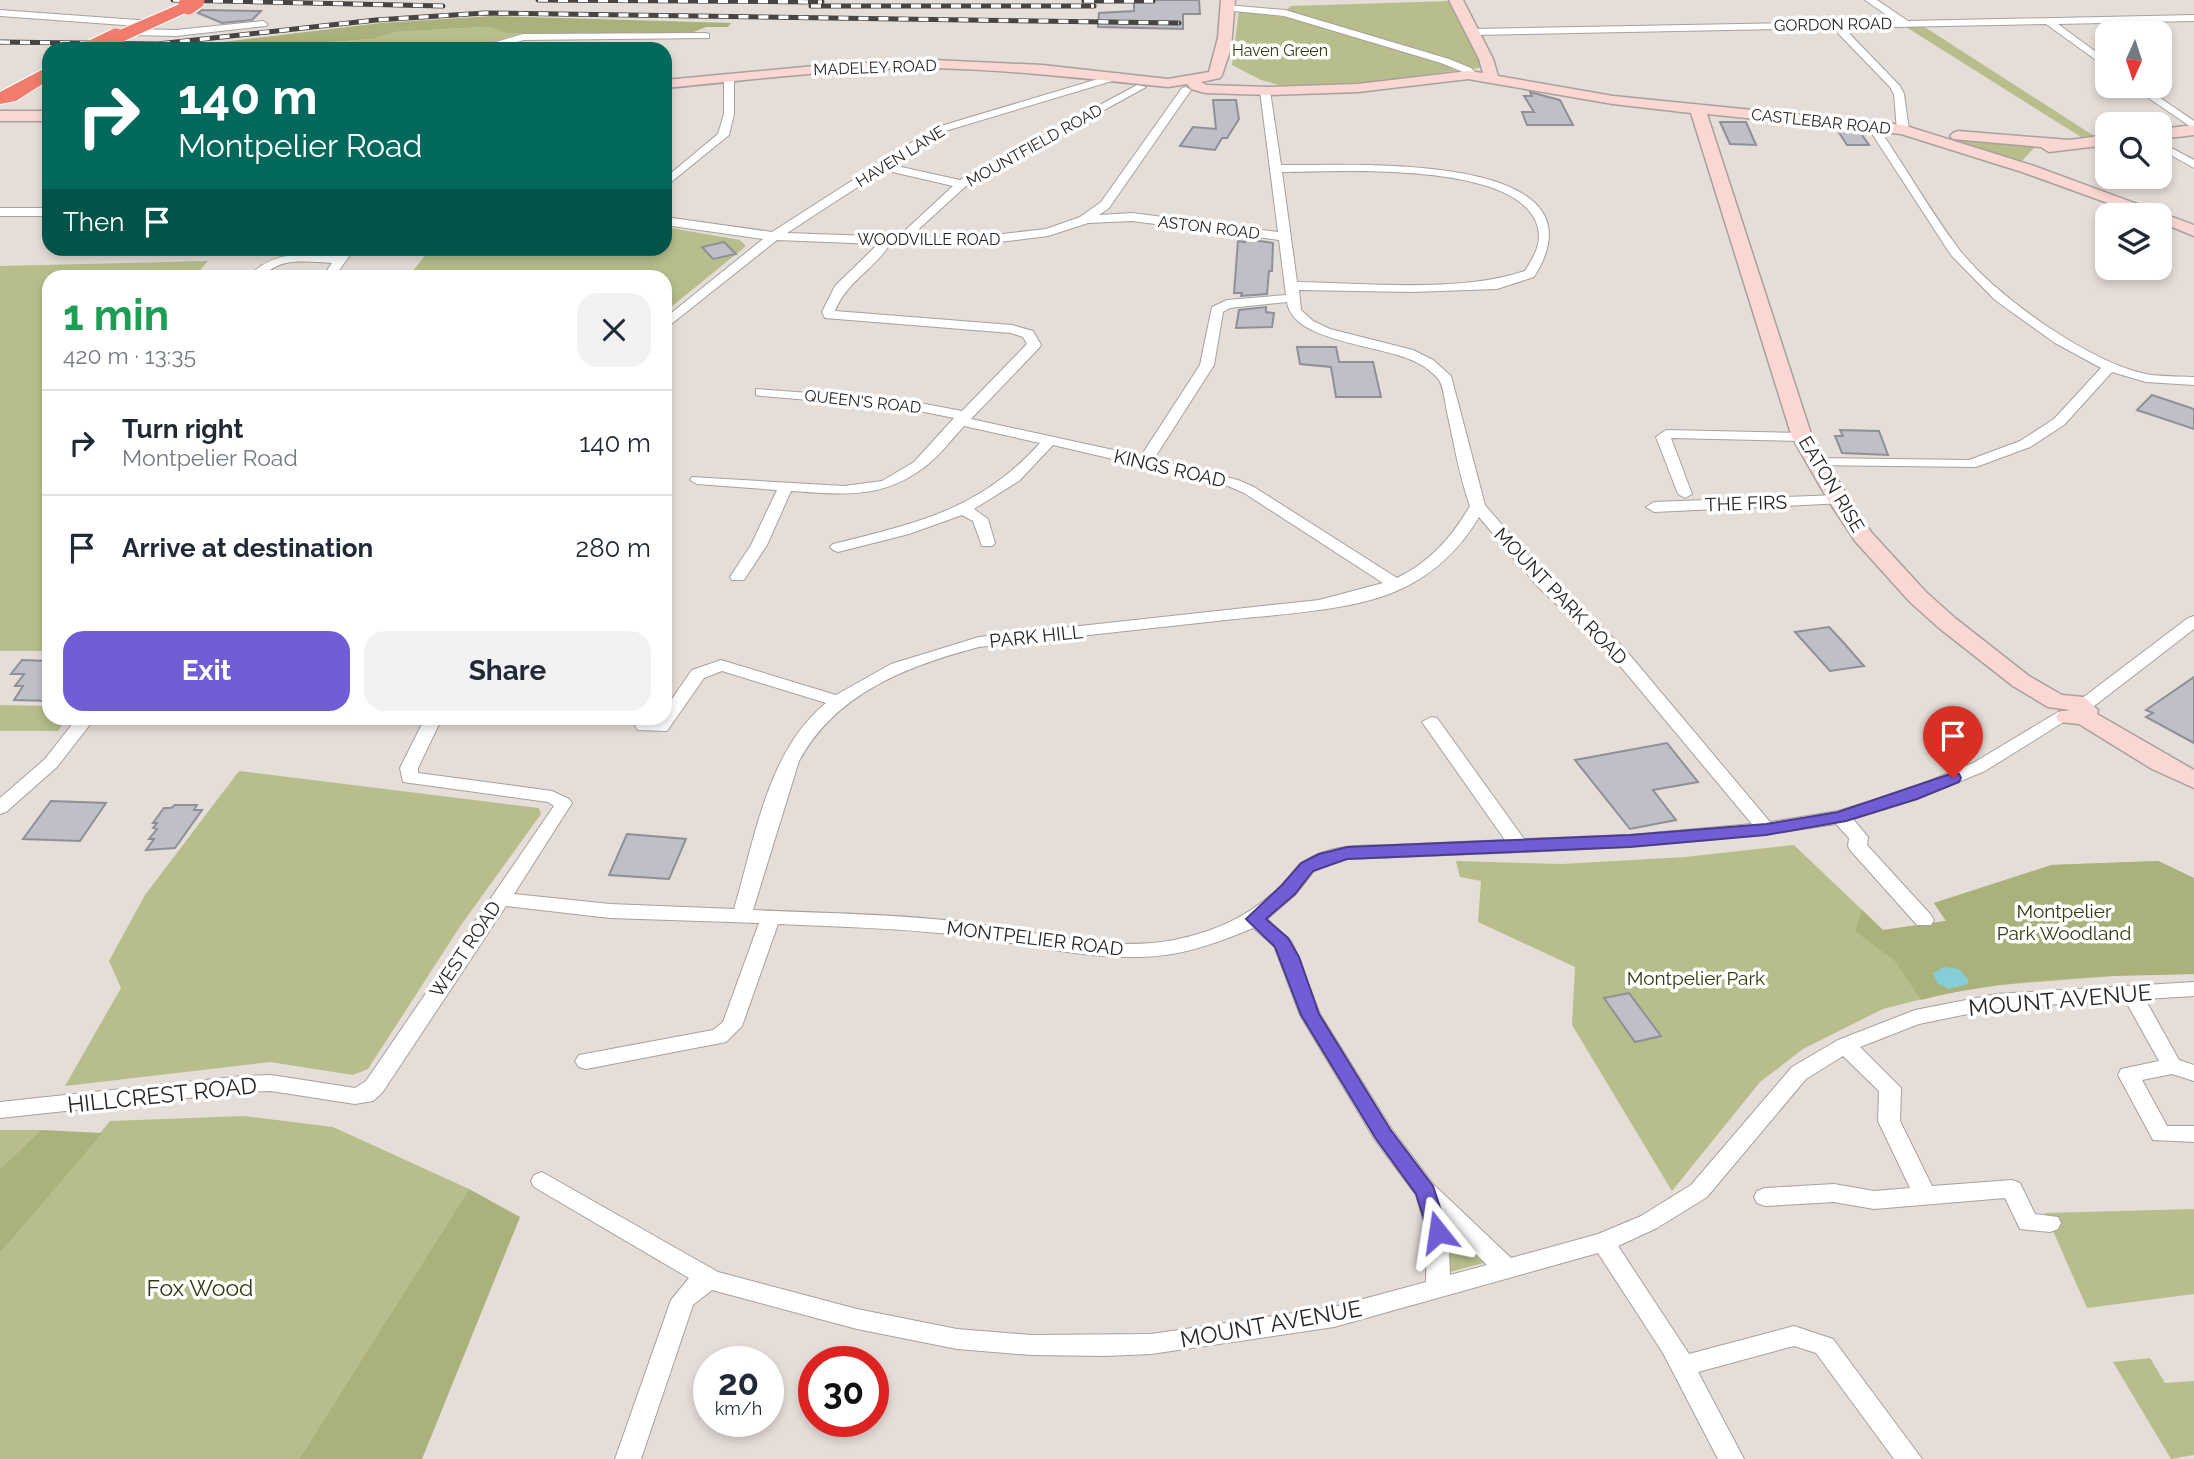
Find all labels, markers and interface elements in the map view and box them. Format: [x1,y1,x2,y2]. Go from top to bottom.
street label: GORDON ROAD [1774,14,1892,35]
north arrow [2095,21,2172,98]
map controls [2095,21,2172,280]
park label: Haven Green [1232,41,1328,60]
street label: MADELEY ROAD [813,56,937,79]
text: 140 m [178,68,318,125]
icon: right [63,70,154,161]
street label: MOUNTFIELD ROAD [963,100,1106,191]
street label: CASTLEBAR ROAD [1750,105,1892,138]
button: search [2095,112,2172,189]
street label: HAVEN LANE [852,121,948,191]
text: Montpelier Road [178,127,422,164]
icon: arrive [138,203,176,241]
button: layers [2095,203,2172,280]
text: Then [63,207,124,237]
street label: ASTON ROAD [1157,212,1261,243]
street label: WOODVILLE ROAD [857,230,1001,249]
text: 1 min [63,291,169,340]
button: close [577,293,651,367]
text: 420 m · 13:35 [63,342,196,369]
street label: QUEEN'S ROAD [804,386,922,417]
text: Turn right [122,414,243,444]
icon: right [63,424,101,462]
text: 140 m [579,428,651,458]
street label: EATON RISE [1795,432,1869,536]
text: Montpelier Road [122,444,298,471]
street label: KINGS ROAD [1112,444,1228,492]
street label: THE FIRS [1705,491,1787,515]
street label: MOUNT PARK ROAD [1490,523,1632,669]
icon: arrive [63,529,101,567]
text: Arrive at destination [122,533,373,563]
text: 280 m [576,533,651,563]
street label: PARK HILL [988,620,1084,652]
button: Exit [63,631,350,711]
button: Share [364,631,651,711]
pin [1923,706,1983,778]
icon: arrive [1934,717,1972,755]
street label: WEST ROAD [425,897,505,1001]
park label: Montpelier Park Woodland [1997,900,2131,944]
street label: MONTPELIER ROAD [945,916,1125,960]
park label: Montpelier Park [1627,967,1765,989]
street label: MOUNT AVENUE [1967,978,2153,1021]
street label: HILLCREST ROAD [66,1071,258,1118]
position arrow [1401,1195,1475,1269]
park label: Fox Wood [147,1274,253,1301]
street label: MOUNT AVENUE [1178,1294,1364,1353]
speed limit sign: 30 [798,1346,889,1437]
text: 20 [718,1362,759,1403]
text: km/h [715,1398,762,1419]

